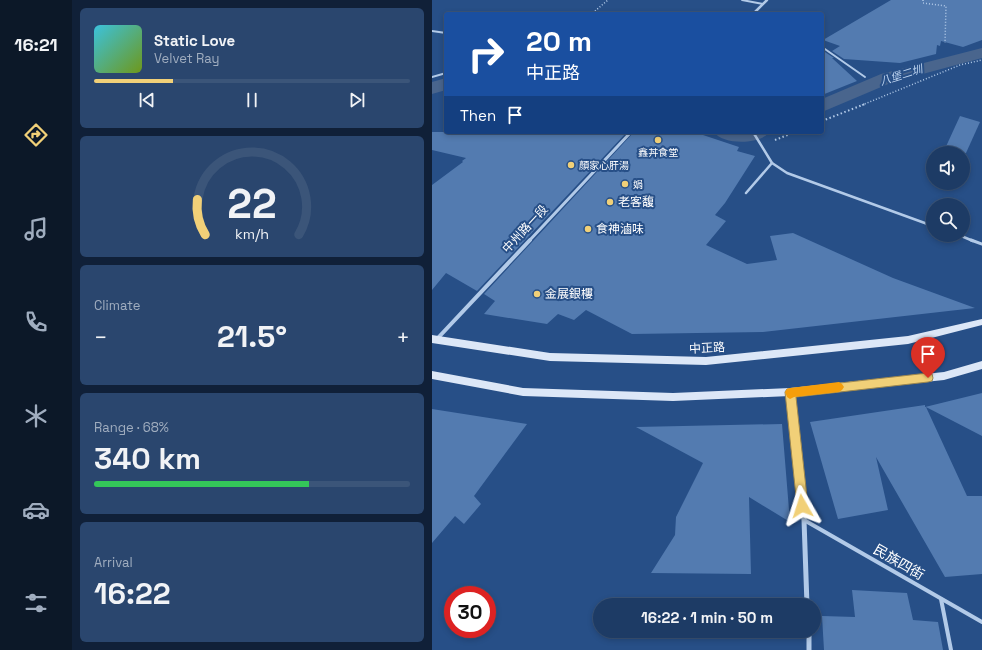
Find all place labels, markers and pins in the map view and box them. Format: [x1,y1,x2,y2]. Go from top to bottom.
marker: 鑫丼食堂 [653,135,663,145]
place label: 鑫丼食堂 [638,146,678,159]
place label: 顏家心肝湯 [579,159,629,172]
marker: 顏家心肝湯 [566,160,576,170]
place label: 娟 [633,178,643,191]
marker: 娟 [620,179,630,189]
place label: 老客馥 [618,194,654,210]
marker: 老客馥 [605,197,615,207]
place label: 食神滷味 [596,221,644,237]
marker: 食神滷味 [583,224,593,234]
place label: 金展銀樓 [545,286,593,302]
marker: 金展銀樓 [532,289,542,299]
pin [911,337,945,378]

